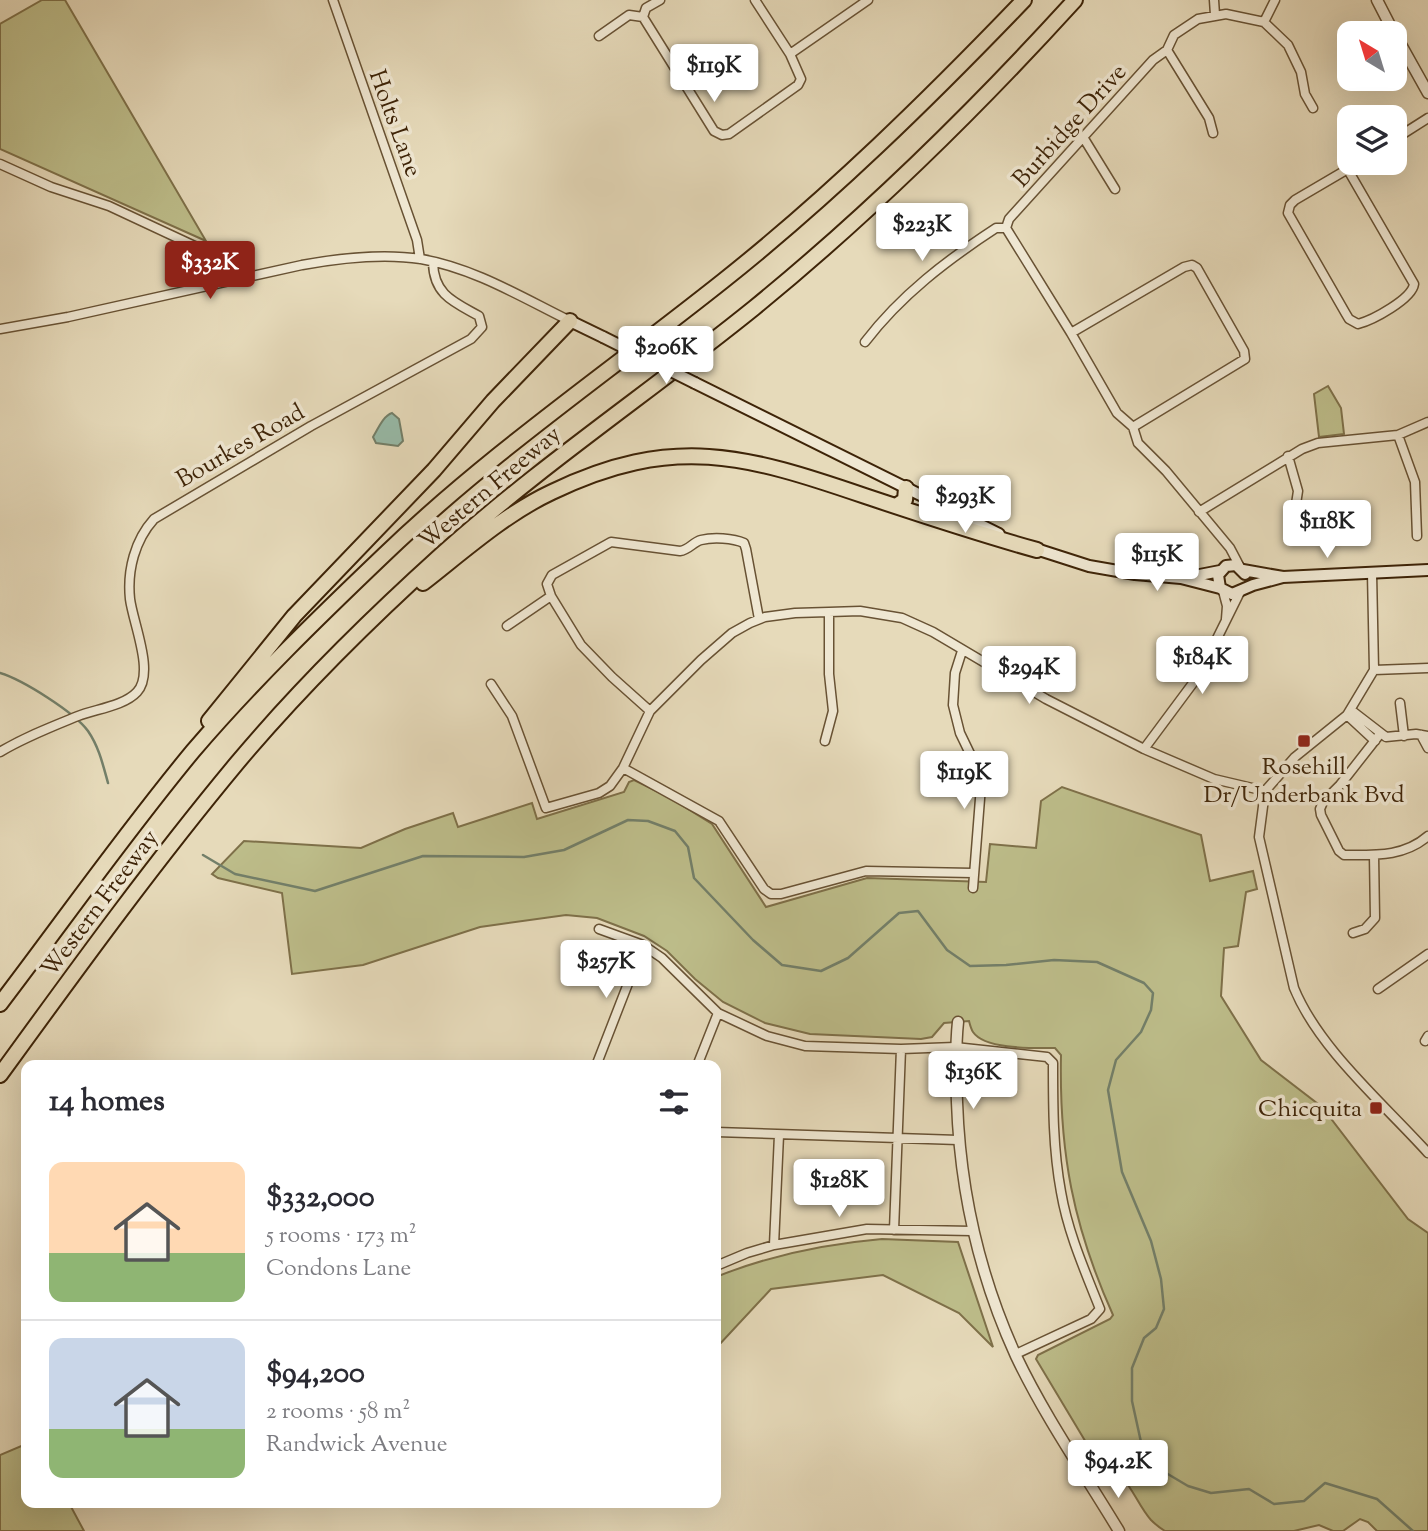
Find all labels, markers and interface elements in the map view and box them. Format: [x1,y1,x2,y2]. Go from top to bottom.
north arrow [1337,21,1407,91]
map controls [1337,21,1407,175]
pin: $119K [665,44,763,104]
text: $119K [686,50,742,83]
street label: Burbidge Drive [1005,57,1135,196]
street label: Holts Lane [359,65,429,182]
button: layers [1337,105,1407,175]
pin: $223K [873,204,971,263]
text: $223K [892,209,952,242]
pin: $332K [161,242,259,301]
text: $332K [181,247,239,280]
pin: $206K [617,326,715,386]
text: $206K [634,332,698,365]
street label: Bourkes Road [170,396,312,497]
street label: Western Freeway [411,419,569,559]
pin: $293K [916,476,1014,535]
text: $293K [935,481,995,514]
pin: $118K [1278,500,1376,560]
text: $118K [1299,506,1355,539]
pin: $115K [1108,534,1206,593]
text: $115K [1131,539,1183,572]
pin: $184K [1153,636,1251,696]
text: $184K [1172,642,1232,675]
pin: $294K [980,646,1078,706]
text: $294K [998,652,1060,685]
marker: Rosehill Dr/Underbank Bvd [1296,733,1312,749]
place label: Rosehill Dr/Underbank Bvd [1204,751,1405,813]
pin: $119K [915,752,1013,811]
text: $119K [936,757,992,790]
street label: Western Freeway [34,823,168,985]
pin: $257K [557,940,655,1000]
text: $257K [576,946,636,979]
pin: $136K [924,1052,1022,1111]
text: $136K [944,1057,1002,1090]
text: 14 homes [49,1081,165,1124]
icon: filters [655,1083,693,1121]
place label: Chicquita [1258,1093,1362,1127]
marker: Chicquita [1368,1100,1384,1116]
pin: $128K [790,1160,888,1219]
text: $128K [810,1165,869,1198]
text: $332,000 [266,1177,375,1220]
icon: home [105,1190,189,1274]
text: 5 rooms · 173 m² [266,1220,417,1253]
text: Condons Lane [266,1253,411,1286]
text: $94,200 [266,1353,365,1396]
icon: home [105,1366,189,1450]
text: 2 rooms · 58 m² [266,1396,410,1429]
text: Randwick Avenue [266,1429,447,1462]
pin: $94.2K [1061,1440,1175,1500]
text: $94.2K [1084,1446,1152,1479]

